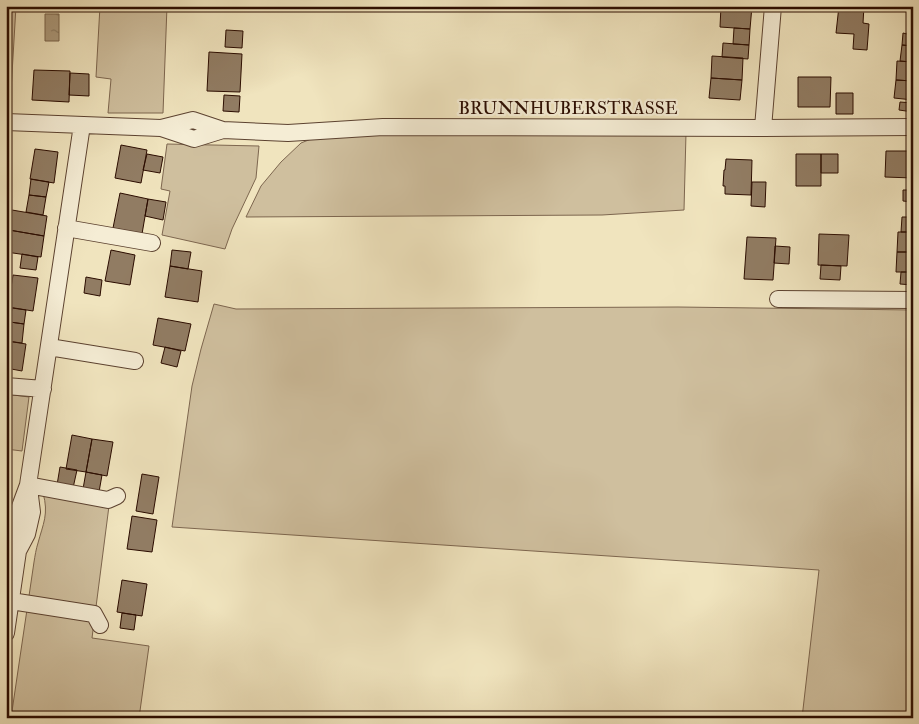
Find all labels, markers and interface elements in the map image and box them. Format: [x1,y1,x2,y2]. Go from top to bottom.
street label: BRUNNHUBERSTRASSE [458,97,678,120]

